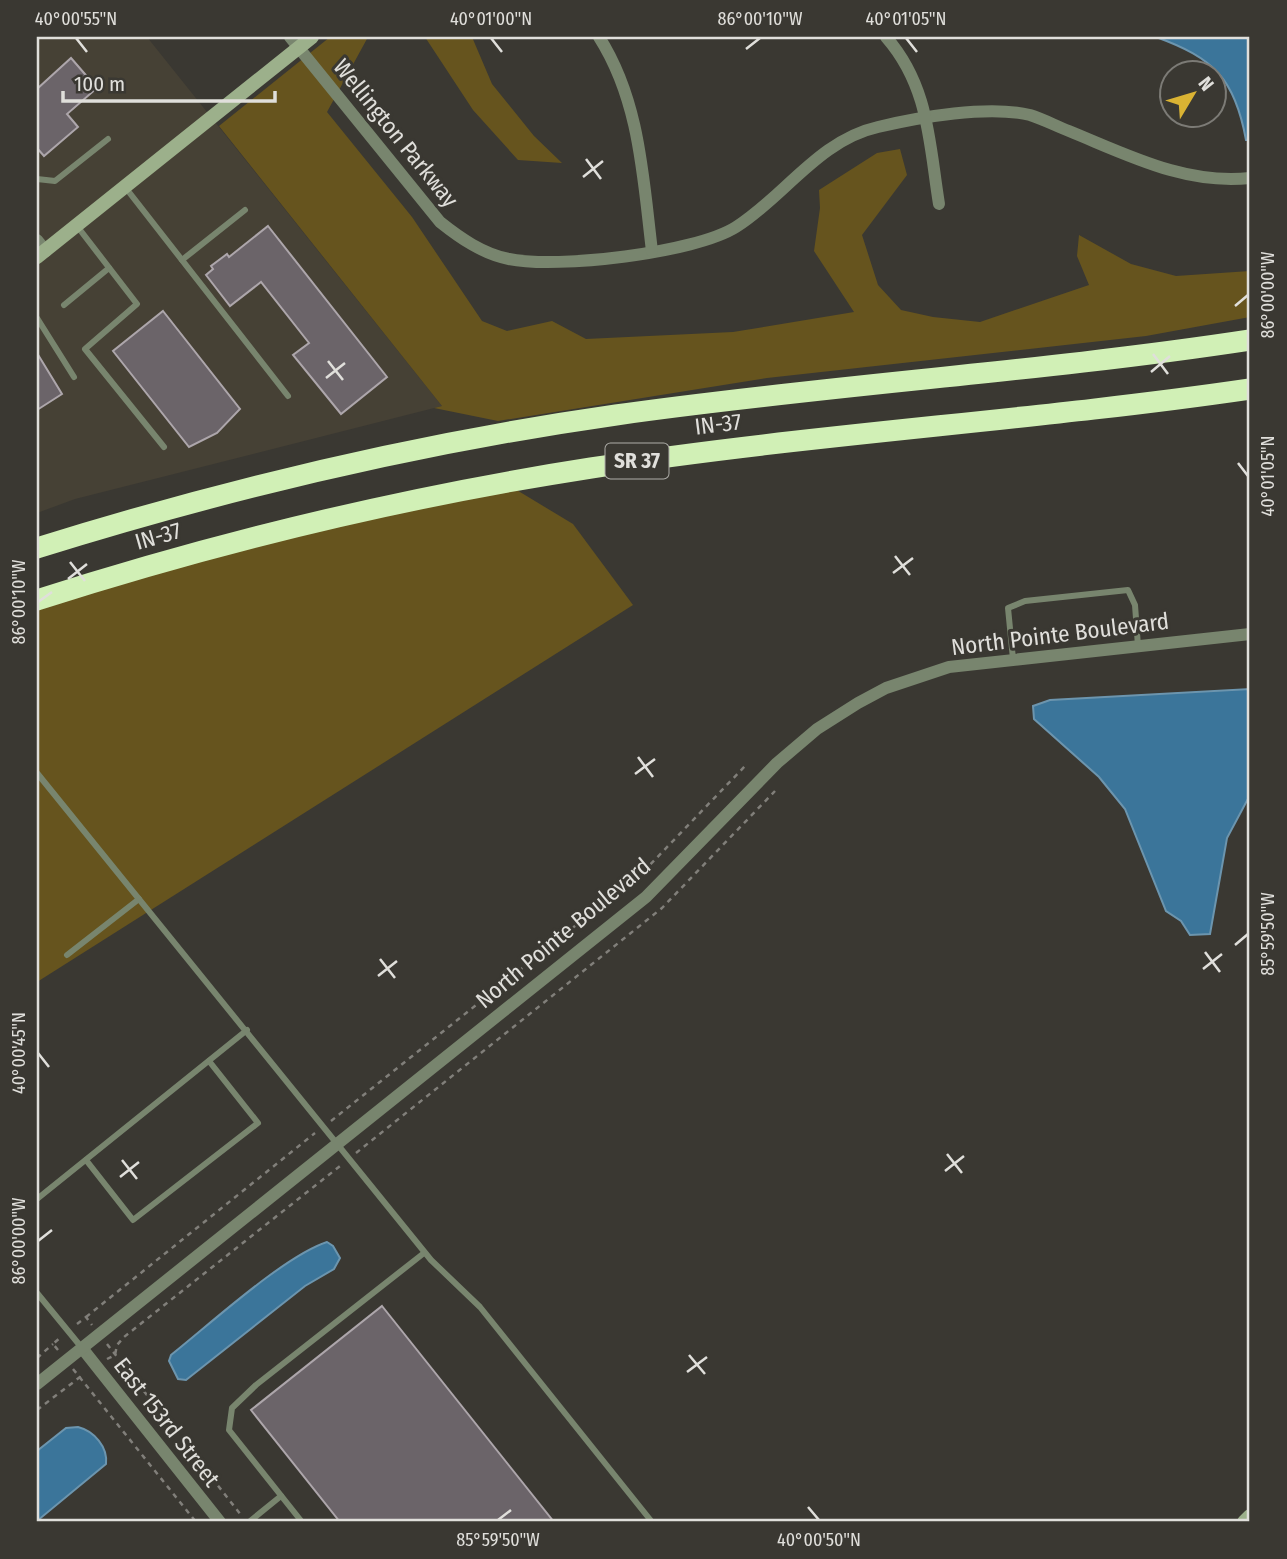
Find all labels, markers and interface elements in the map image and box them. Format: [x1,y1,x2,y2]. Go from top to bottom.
text: 40°00'55"N [35,8,117,30]
text: 40°01'00"N [450,8,532,30]
text: 86°00'10"W [718,8,803,30]
text: 40°01'05"N [866,8,946,30]
street label: Wellington Parkway [328,53,465,213]
scale bar [63,60,275,104]
north arrow [1158,60,1228,130]
text: 100 m [74,71,125,97]
text: N [1193,72,1219,95]
text: 86°00'00"W [1257,251,1279,339]
street label: IN-37 [693,407,743,441]
text: 40°01'05"N [1257,436,1279,516]
road number: SR 37 [606,444,668,478]
street label: IN-37 [132,516,184,556]
text: 86°00'10"W [8,559,30,644]
street label: North Pointe Boulevard [949,607,1171,661]
street label: North Pointe Boulevard [470,852,656,1014]
text: 85°59'50"W [1257,892,1279,976]
text: 40°00'45"N [8,1012,30,1094]
text: 86°00'00"W [8,1197,30,1285]
street label: East 153rd Street [108,1352,226,1492]
text: 85°59'50"W [456,1529,540,1551]
text: 40°00'50"N [777,1529,861,1551]

